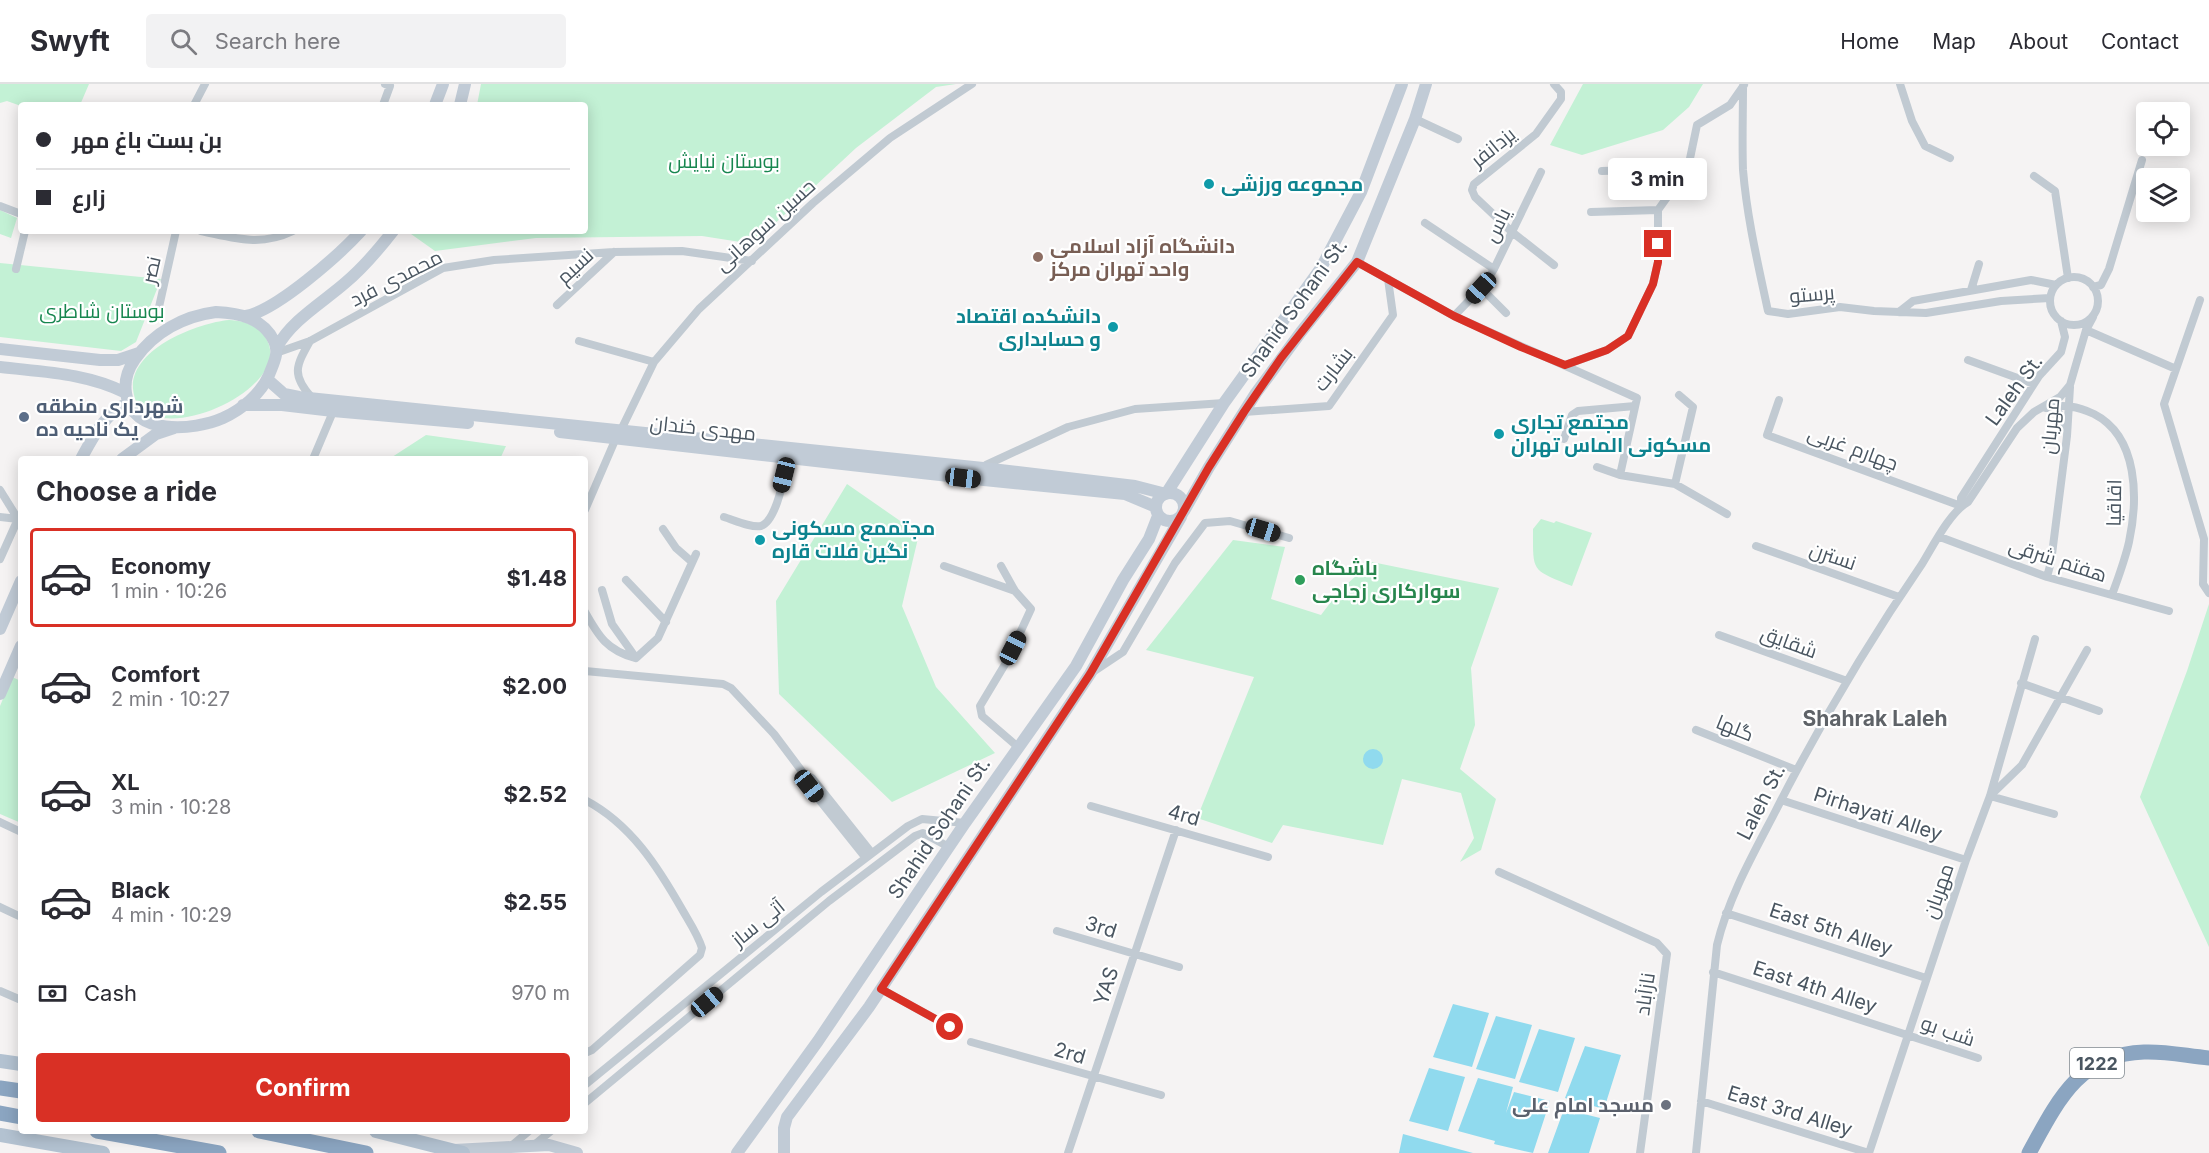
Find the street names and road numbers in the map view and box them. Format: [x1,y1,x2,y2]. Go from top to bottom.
street label: یزدانفر [1465,121,1521,173]
street label: حسین سوهانی [710,174,821,277]
street label: یاس [1478,203,1517,247]
street label: Shahid Sohani St. [1236,234,1352,382]
street label: نسیم [552,243,600,290]
street label: محمدی فرد [346,245,447,312]
street label: نصر [136,254,166,287]
street label: پرستو [1788,280,1836,309]
street label: بشارت [1308,342,1358,396]
street label: Laleh St. [1980,350,2048,430]
street label: مهربان [2036,397,2065,455]
street label: مهدی خندان [649,410,757,447]
street label: چهارم غربی [1804,421,1901,477]
street label: اقاقیا [2102,479,2126,527]
street label: هفتم شرقی [2005,533,2110,589]
street label: نسترن [1806,537,1859,576]
street label: شقایق [1757,621,1821,664]
street label: گلها [1712,710,1757,747]
street label: Shahid Sohani St. [883,753,995,903]
street label: Laleh St. [1732,760,1790,844]
street label: Pirhayati Alley [1811,782,1945,846]
street label: 4rd [1165,799,1203,831]
street label: مهربان [1917,860,1960,922]
street label: آتی ساز [726,894,791,953]
street label: East 5th Alley [1766,898,1896,960]
street label: 3rd [1082,911,1120,943]
street label: East 4th Alley [1750,956,1880,1018]
street label: YAS [1089,964,1123,1008]
street label: نازآباد [1630,971,1660,1017]
street label: شب بو [1918,1011,1978,1051]
street label: 2rd [1051,1037,1089,1069]
road number: 1222 [2070,1048,2124,1078]
street label: East 3rd Alley [1725,1081,1855,1141]

